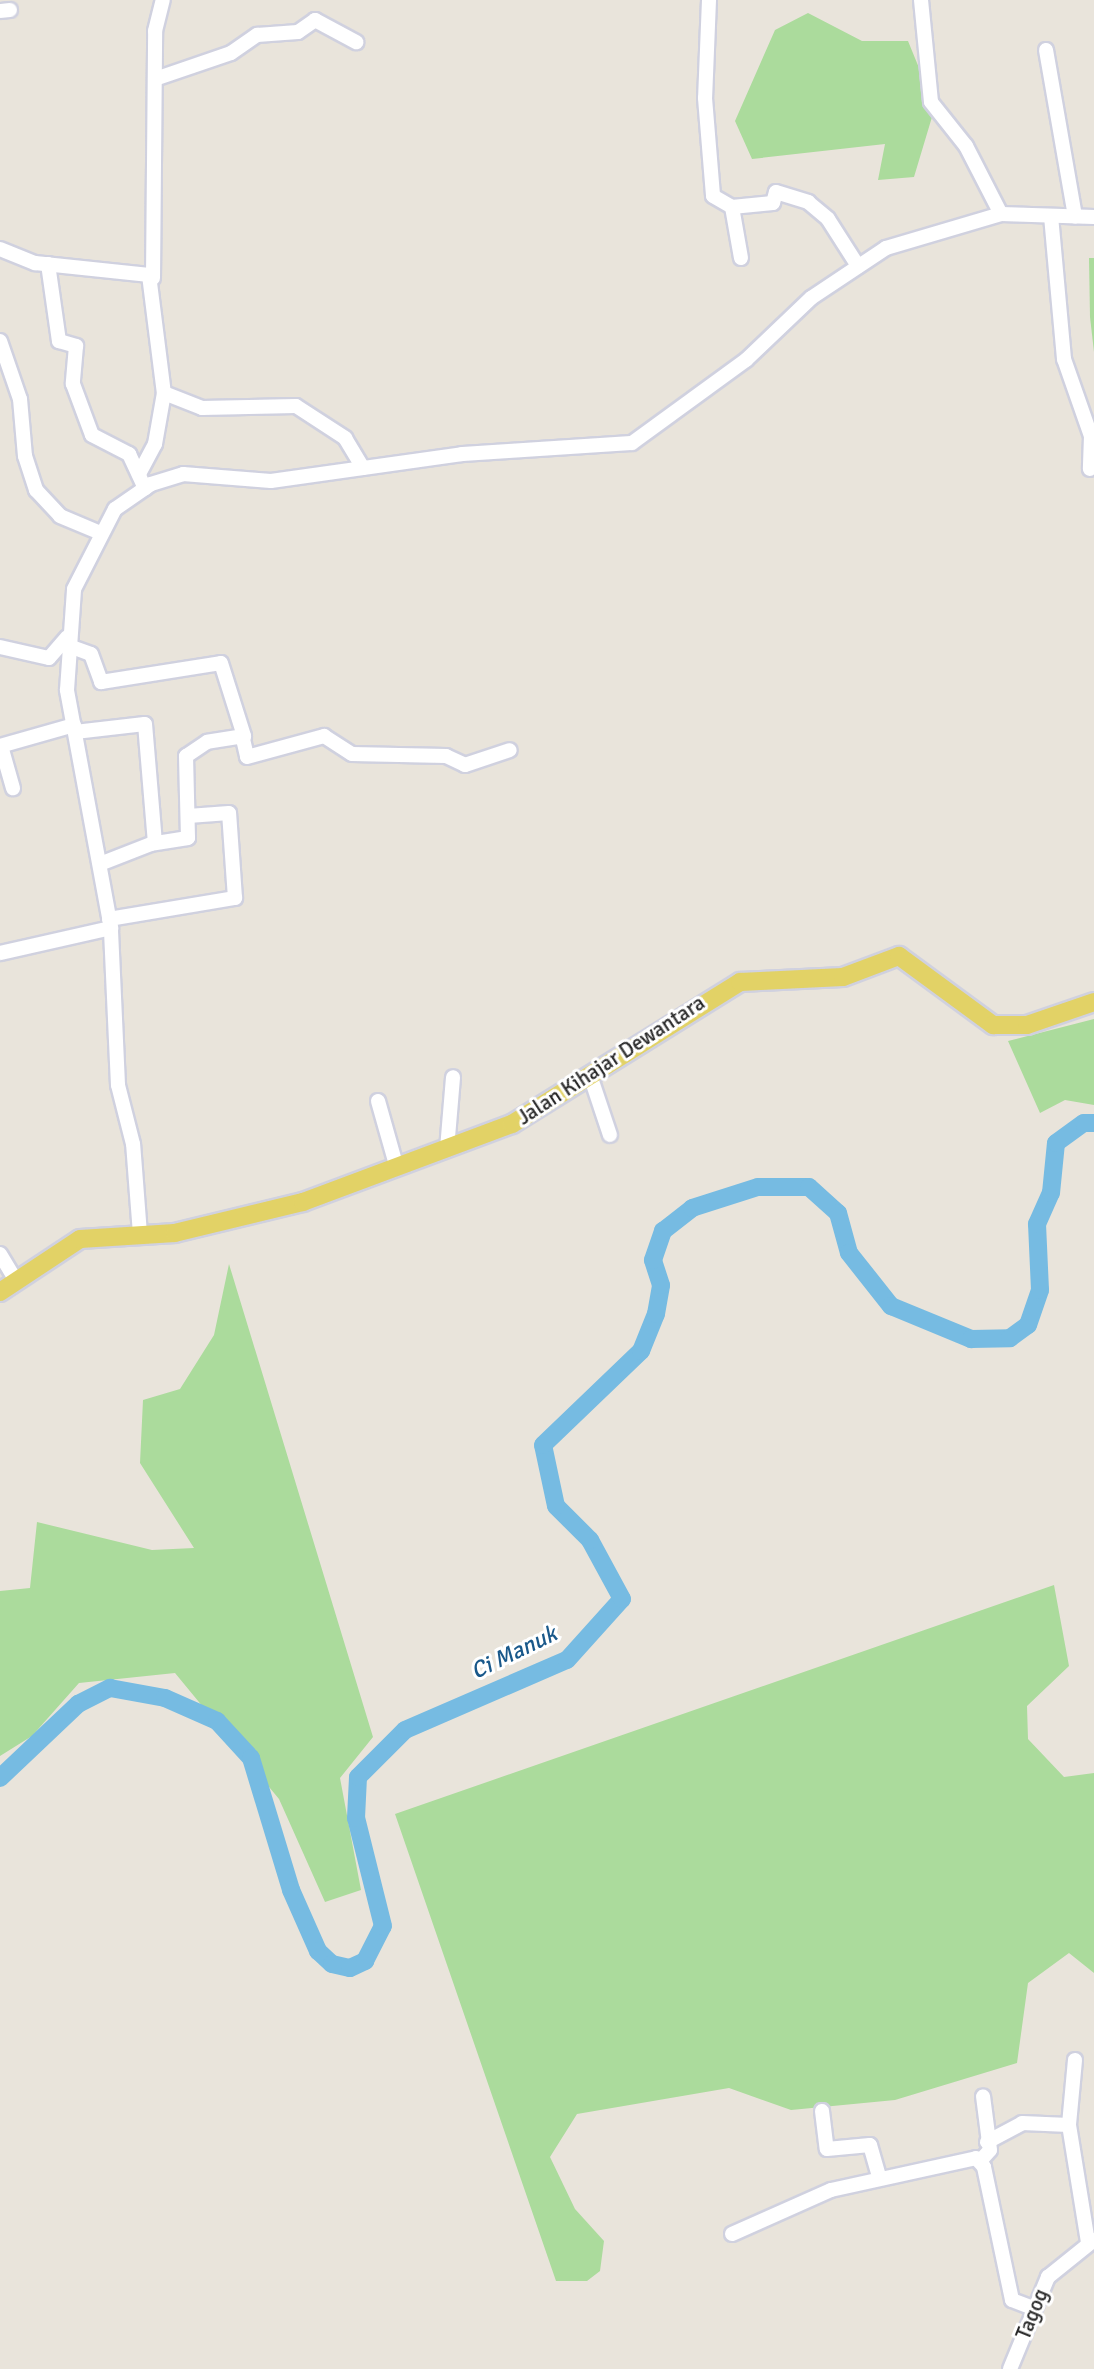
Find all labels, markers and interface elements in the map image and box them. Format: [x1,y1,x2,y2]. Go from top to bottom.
street label: Jalan Kihajar Dewantara [512,990,710,1130]
water label: Ci Manuk [467,1620,561,1686]
street label: Tagog [1010,2285,1054,2343]

